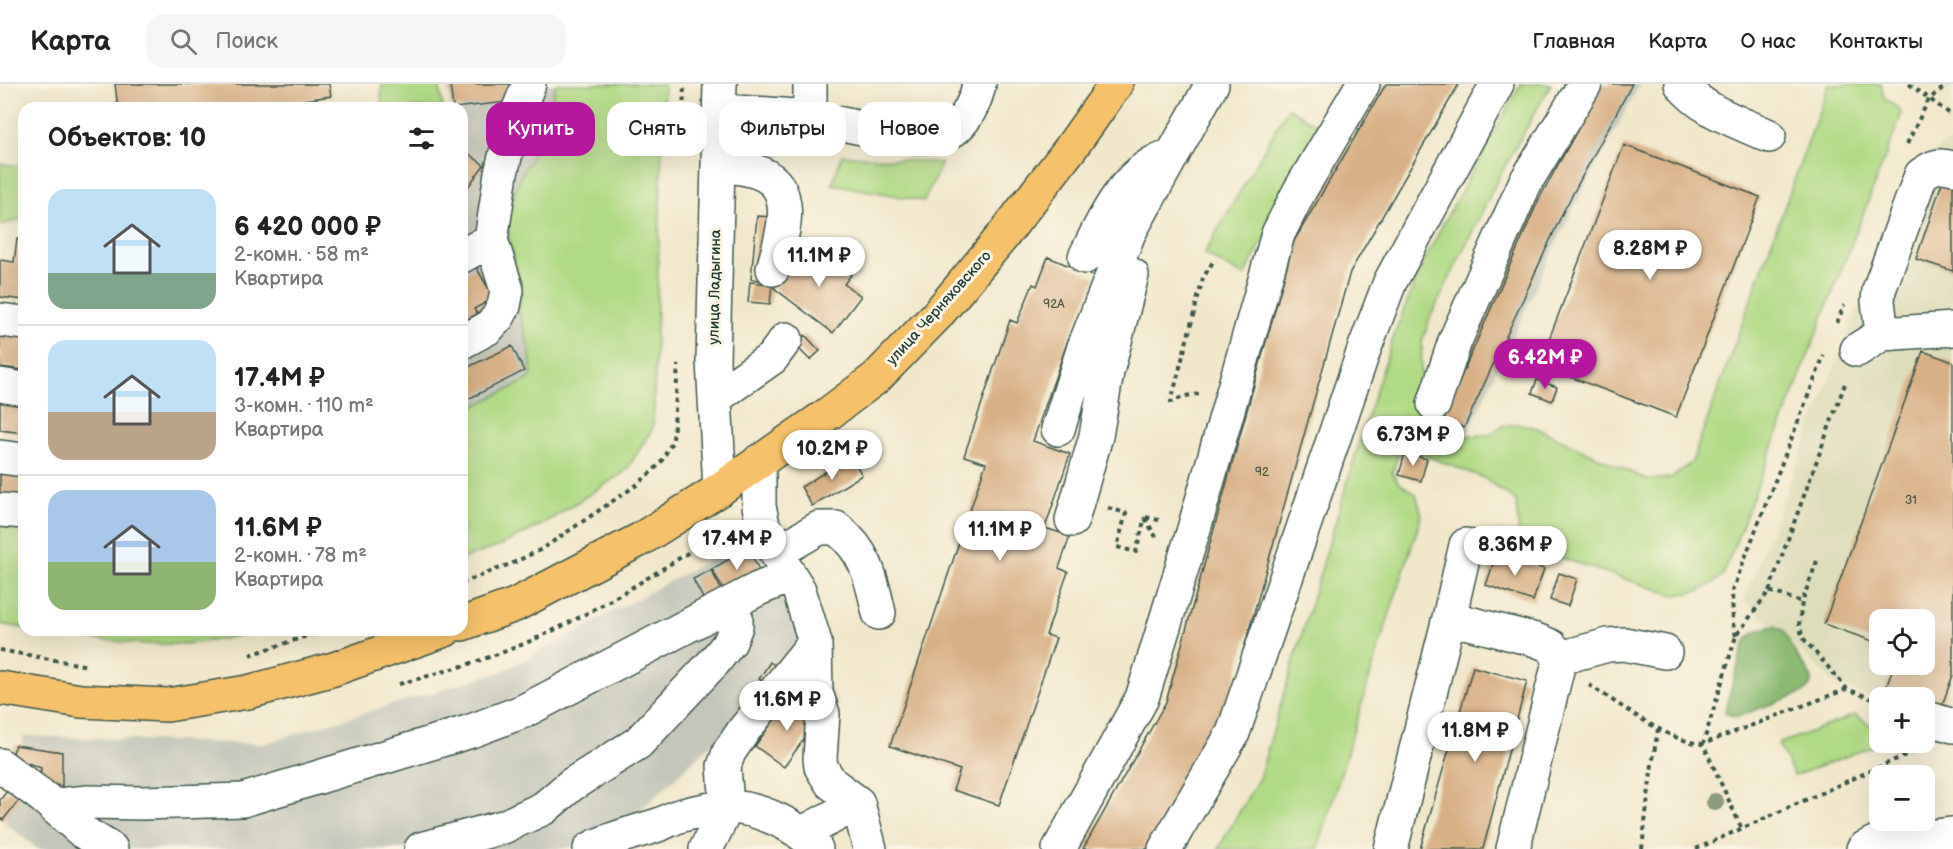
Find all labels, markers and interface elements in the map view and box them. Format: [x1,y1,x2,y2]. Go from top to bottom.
search box [146,14,566,68]
text: Карта [30,25,110,58]
icon: search [167,25,200,58]
text: Поиск [215,28,278,55]
text: Главная [1532,29,1615,54]
text: Карта [1648,29,1707,54]
text: О нас [1740,29,1796,54]
text: Контакты [1829,29,1923,54]
chip: Купить [486,102,595,156]
chip: Снять [607,102,707,156]
chip: Фильтры [719,102,846,156]
chip: Новое [858,102,961,156]
icon: filters [405,122,438,155]
text: Объектов: 10 [48,123,206,154]
text: 6 420 000 ₽ [234,212,381,243]
icon: home [96,213,168,285]
street label: улица Ладыгина [704,229,726,345]
pin: 8.28M ₽ [1595,230,1705,281]
pin: 11.1M ₽ [764,237,874,288]
text: 8.28M ₽ [1613,237,1687,261]
text: 2-комн. · 58 m² [234,243,369,267]
text: 11.1M ₽ [787,244,851,268]
street label: улица Черняховского [883,247,996,369]
text: Квартира [234,267,324,291]
house number: 92А [1043,297,1065,312]
pin: 6.42M ₽ [1490,339,1600,390]
text: 6.42M ₽ [1508,346,1582,370]
text: 17.4M ₽ [234,363,325,394]
icon: home [96,364,168,436]
text: 3-комн. · 110 m² [234,394,374,418]
pin: 6.73M ₽ [1358,416,1468,467]
text: Квартира [234,418,324,442]
text: 6.73M ₽ [1376,423,1450,447]
pin: 10.2M ₽ [777,430,887,481]
text: 10.2M ₽ [796,437,868,461]
house number: 92 [1255,465,1269,480]
house number: 31 [1905,493,1917,508]
pin: 11.1M ₽ [945,511,1055,562]
text: 11.6M ₽ [234,513,322,544]
icon: home [96,514,168,586]
text: 11.1M ₽ [968,518,1032,542]
pin: 17.4M ₽ [682,520,792,571]
pin: 8.36M ₽ [1460,526,1570,577]
text: 17.4M ₽ [702,527,772,551]
text: 8.36M ₽ [1478,533,1552,557]
text: 2-комн. · 78 m² [234,544,367,568]
text: Квартира [234,568,324,592]
map controls [1869,609,1935,831]
button: locate [1869,609,1935,675]
pin: 11.6M ₽ [732,681,842,732]
button: + [1869,687,1935,753]
text: 11.6M ₽ [753,688,821,712]
pin: 11.8M ₽ [1420,712,1530,763]
text: 11.8M ₽ [1441,719,1509,743]
button: − [1869,765,1935,831]

